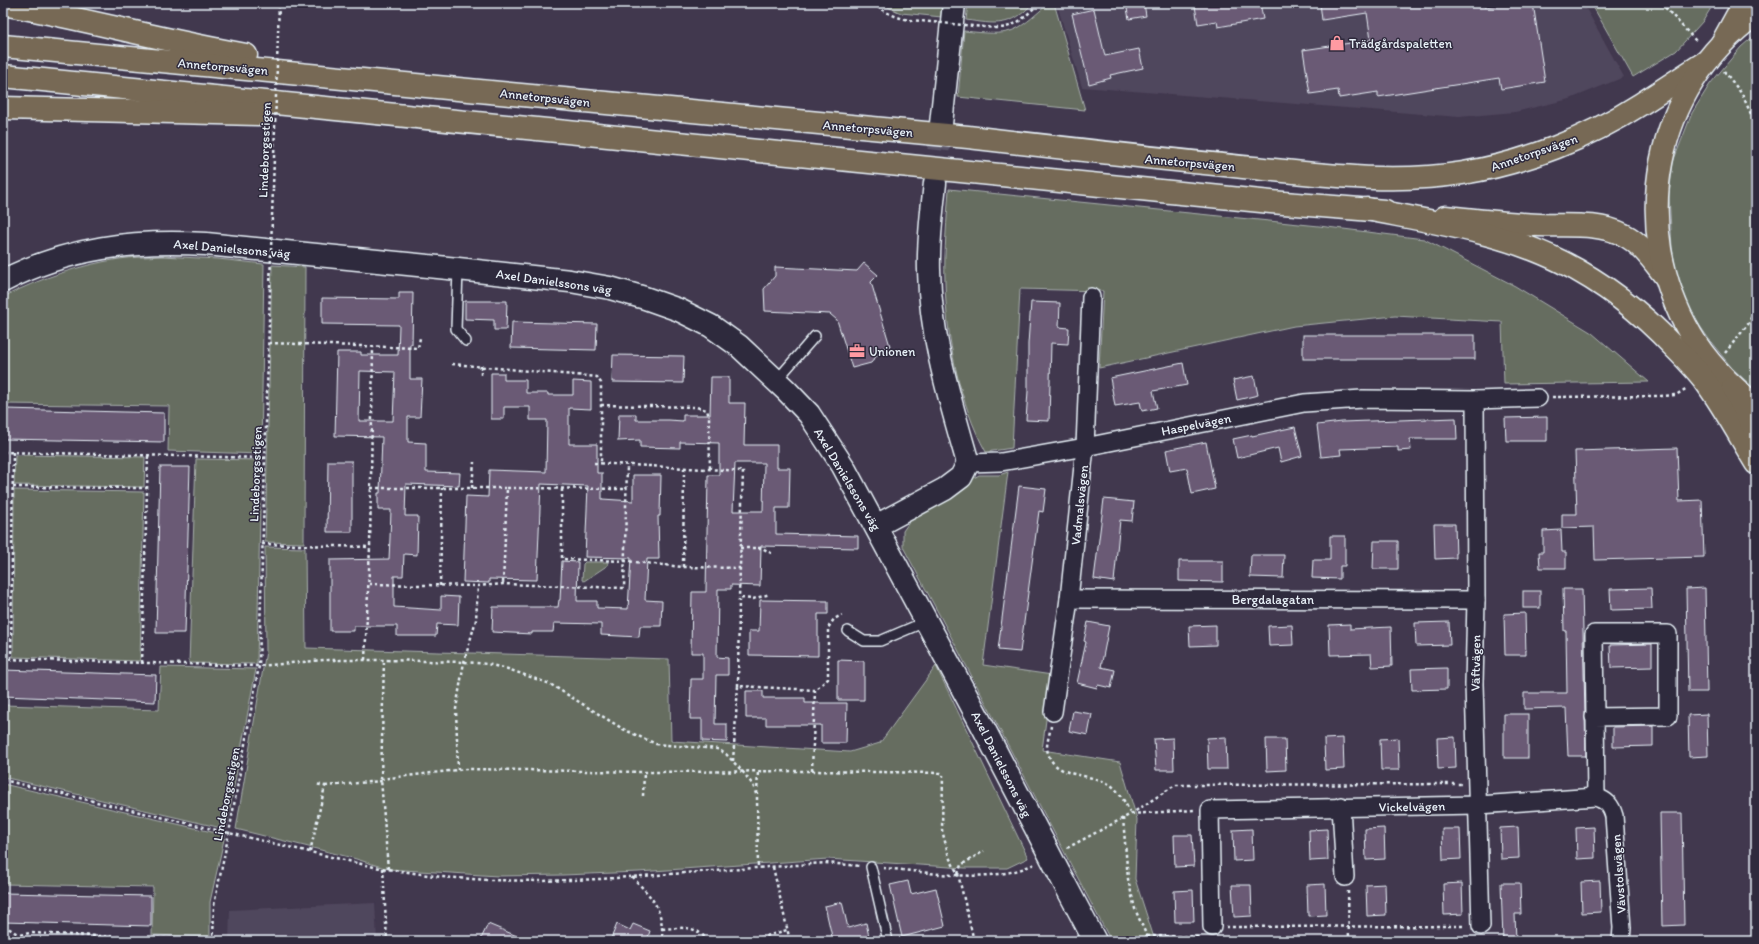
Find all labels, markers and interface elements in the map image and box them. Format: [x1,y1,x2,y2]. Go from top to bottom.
shop icon: Trädgårdspaletten [1328,34,1346,52]
place label: Trädgårdspaletten [1349,36,1453,51]
street label: Annetorpsvägen [177,55,269,78]
street label: Annetorpsvägen [499,85,591,110]
street label: Lindeborgsstigen [255,101,274,198]
street label: Annetorpsvägen [822,117,914,140]
street label: Annetorpsvägen [1489,130,1580,174]
street label: Annetorpsvägen [1144,151,1236,174]
street label: Axel Danielssons väg [173,236,291,261]
street label: Axel Danielssons väg [495,266,613,297]
office icon: Unionen [848,342,866,360]
place label: Unionen [869,344,916,359]
street label: Haspelvägen [1160,410,1233,439]
street label: Lindeborgsstigen [246,425,265,522]
street label: Axel Danielssons väg [811,425,884,533]
street label: Vadmalsvägen [1068,464,1091,546]
street label: Bergdalagatan [1232,592,1315,607]
street label: Väftvägen [1468,634,1484,691]
street label: Axel Danielssons väg [968,709,1035,820]
street label: Lindeborgsstigen [210,745,243,842]
street label: Vickelvägen [1379,798,1446,815]
street label: Vävstolsvägen [1608,834,1629,914]

